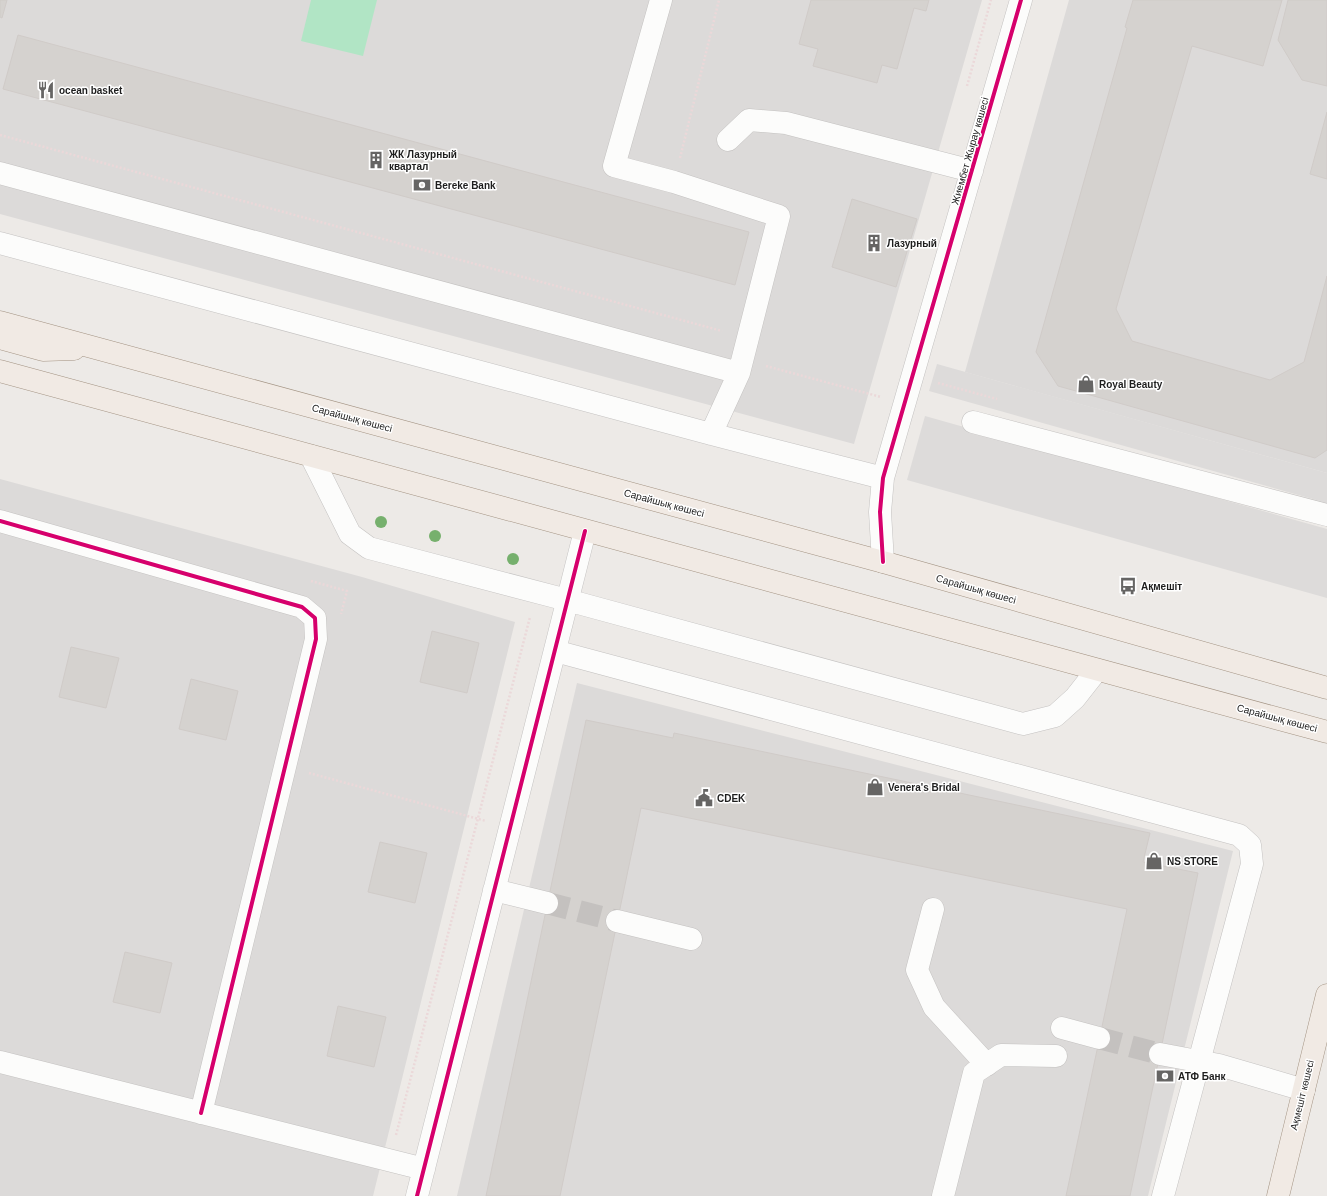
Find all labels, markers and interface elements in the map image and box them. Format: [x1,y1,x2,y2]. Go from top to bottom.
restaurant icon: ocean basket [36,80,56,100]
place label: ocean basket [59,85,123,96]
street label: Жиембет Жырау көшесі [949,96,991,206]
place label: ЖК Лазурный квартал [388,149,457,172]
building icon: ЖК Лазурный квартал [366,150,386,170]
bank icon: Bereke Bank [412,175,432,195]
place label: Bereke Bank [435,180,496,191]
building icon: Лазурный [864,233,884,253]
place label: Лазурный [887,238,937,249]
shop icon: Royal Beauty [1076,374,1096,394]
place label: Royal Beauty [1099,379,1163,390]
street label: Сарайшық көшесі [311,402,393,434]
street label: Сарайшық көшесі [623,487,705,519]
street label: Сарайшық көшесі [935,572,1017,606]
bus stop icon: Ақмешіт [1118,576,1138,596]
place label: Ақмешіт [1141,581,1182,592]
street label: Сарайшық көшесі [1236,702,1318,734]
shop icon: Venera's Bridal [865,777,885,797]
place label: Venera's Bridal [888,782,960,793]
public building icon: CDEK [694,788,714,808]
place label: CDEK [717,793,746,804]
shop icon: NS STORE [1144,851,1164,871]
place label: NS STORE [1167,856,1218,867]
street label: Ақмешіт көшесі [1288,1059,1316,1131]
bank icon: АТФ Банк [1155,1066,1175,1086]
place label: АТФ Банк [1178,1071,1227,1082]

